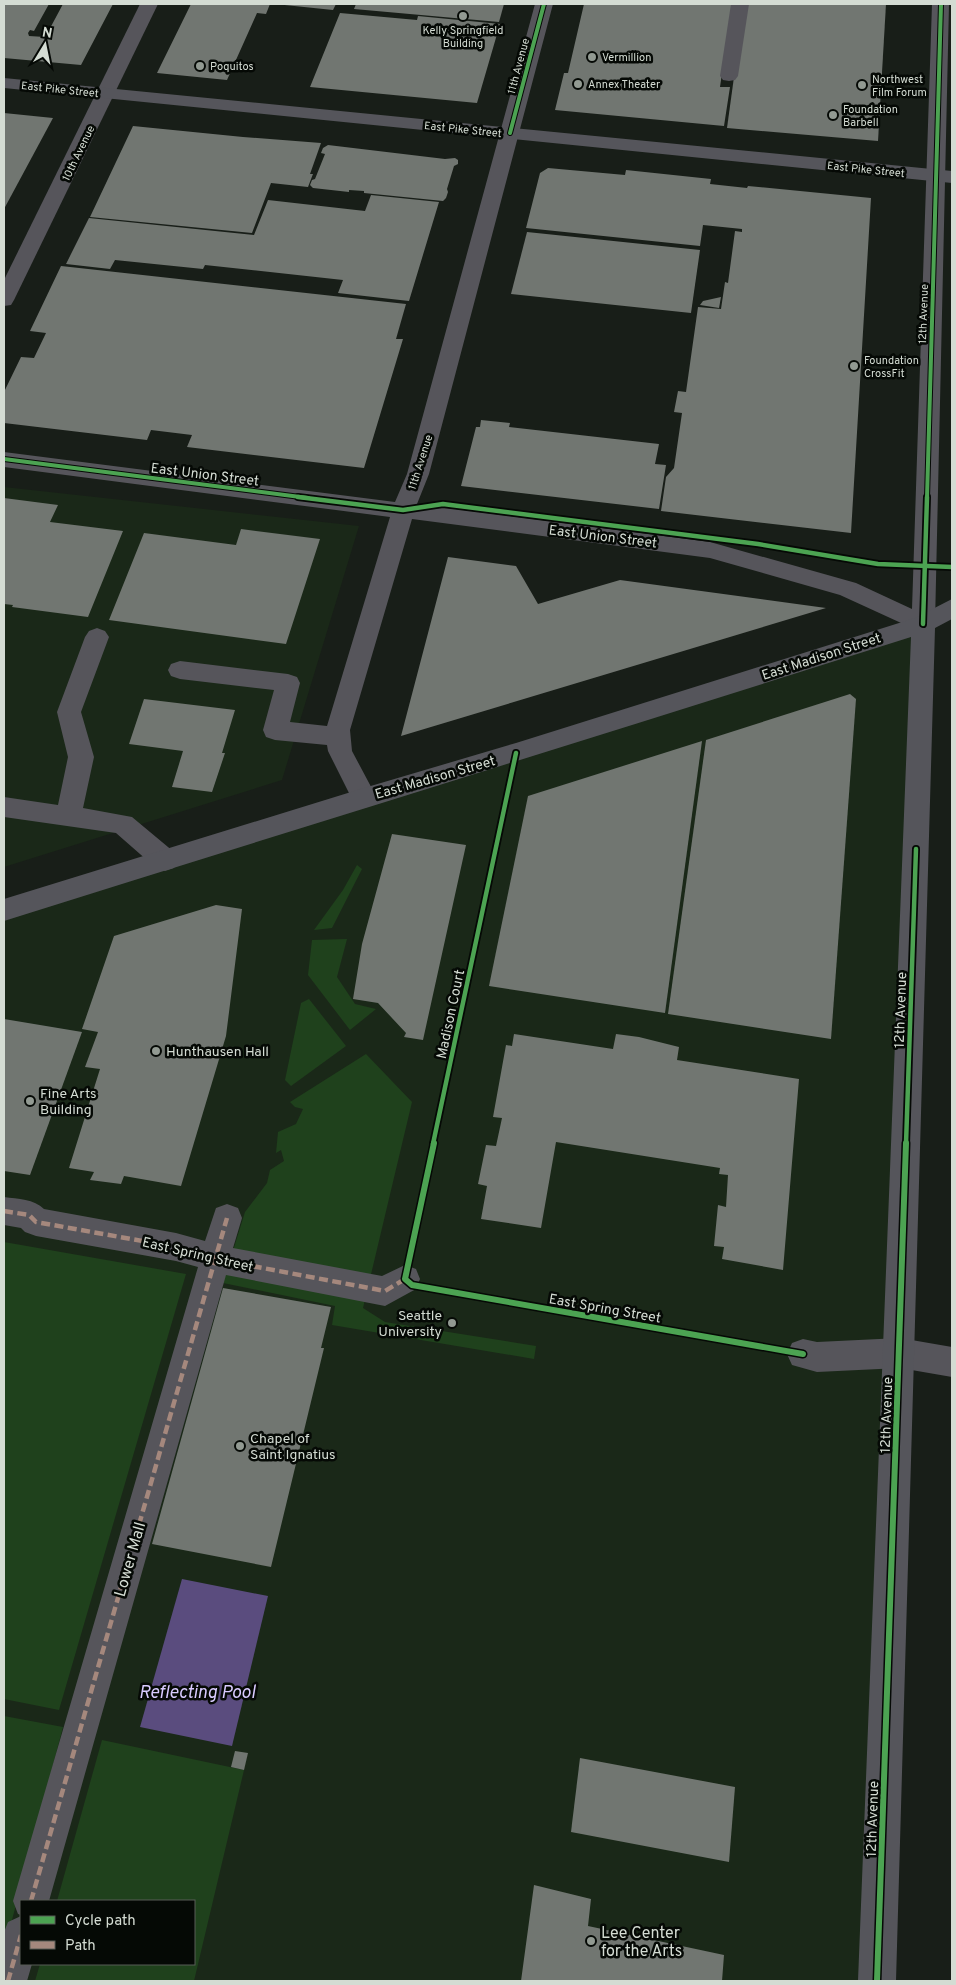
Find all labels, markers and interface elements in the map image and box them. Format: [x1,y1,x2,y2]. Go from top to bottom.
marker: Kelly Springfield Building [457,10,469,22]
north arrow [20,20,70,70]
text: N [41,24,53,43]
place label: Kelly Springfield Building [423,24,503,51]
street label: 11th Avenue [505,37,533,96]
marker: Vermillion [586,51,598,63]
place label: Vermillion [602,51,651,65]
marker: Poquitos [194,60,206,72]
place label: Poquitos [210,60,254,74]
place label: Northwest Film Forum [872,73,927,100]
marker: Annex Theater [572,78,584,90]
place label: Annex Theater [588,78,661,92]
street label: East Pike Street [20,79,99,101]
marker: Northwest Film Forum [856,79,868,91]
place label: Foundation Barbell [843,103,898,130]
marker: Foundation Barbell [827,109,839,121]
street label: East Pike Street [423,119,502,141]
street label: 10th Avenue [59,123,98,184]
street label: East Pike Street [826,159,905,181]
street label: 12th Avenue [916,284,932,344]
place label: Foundation CrossFit [864,354,919,381]
marker: Foundation CrossFit [848,360,860,372]
street label: 11th Avenue [405,433,436,492]
street label: East Union Street [150,460,260,491]
street label: East Union Street [548,522,658,553]
street label: East Madison Street [760,630,883,685]
street label: East Madison Street [373,753,498,804]
street label: Madison Court [434,968,469,1061]
street label: 12th Avenue [892,972,911,1048]
place label: Hunthausen Hall [166,1044,269,1061]
marker: Hunthausen Hall [150,1045,162,1057]
place label: Fine Arts Building [40,1086,97,1119]
marker: Fine Arts Building [24,1095,36,1107]
street label: East Spring Street [140,1234,255,1277]
street label: East Spring Street [547,1291,662,1328]
place label: Seattle University [378,1308,442,1341]
marker: Seattle University [446,1317,458,1329]
street label: 12th Avenue [878,1377,897,1453]
place label: Chapel of Saint Ignatius [250,1431,336,1464]
marker: Chapel of Saint Ignatius [234,1440,246,1452]
street label: Lower Mall [111,1520,151,1599]
water label: Reflecting Pool [139,1682,257,1705]
street label: 12th Avenue [864,1781,883,1857]
legend [20,1900,195,1965]
text: Cycle path [65,1912,136,1931]
place label: Lee Center for the Arts [601,1924,682,1962]
marker: Lee Center for the Arts [585,1935,597,1947]
text: Path [65,1937,96,1956]

